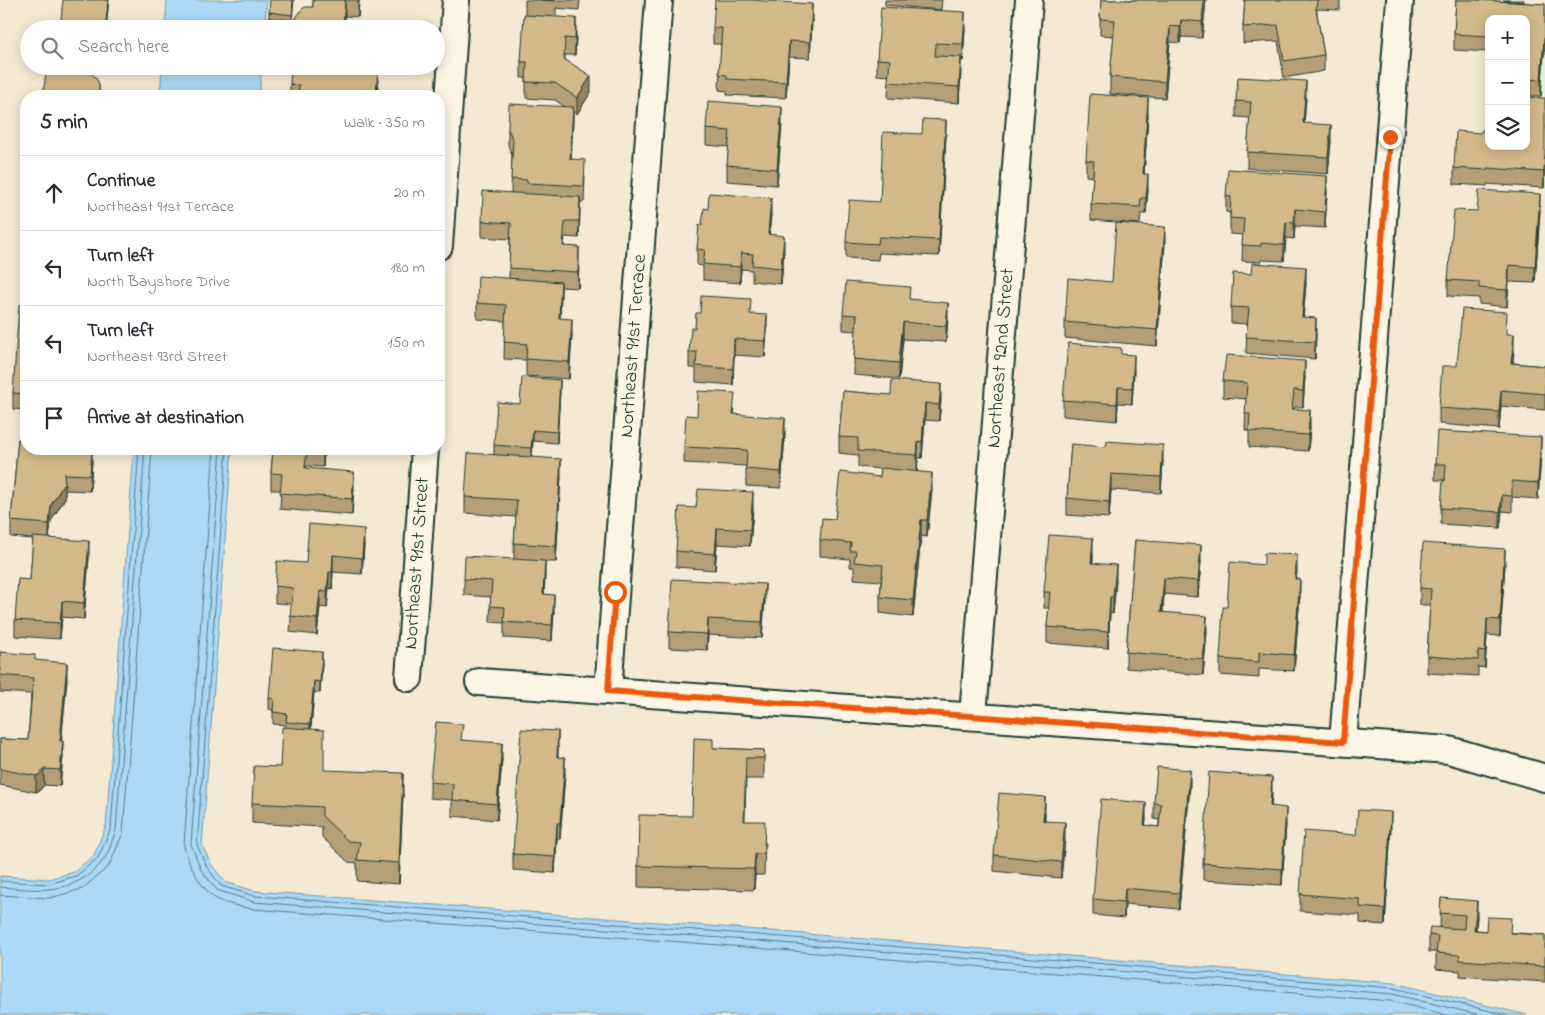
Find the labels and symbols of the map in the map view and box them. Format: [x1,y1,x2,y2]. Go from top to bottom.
route end [1379,126,1402,149]
street label: Northeast 91st Terrace [612,253,655,439]
street label: Northeast 92nd Street [979,267,1023,449]
street label: Northeast 91st Street [397,476,438,650]
route start [604,581,627,604]

